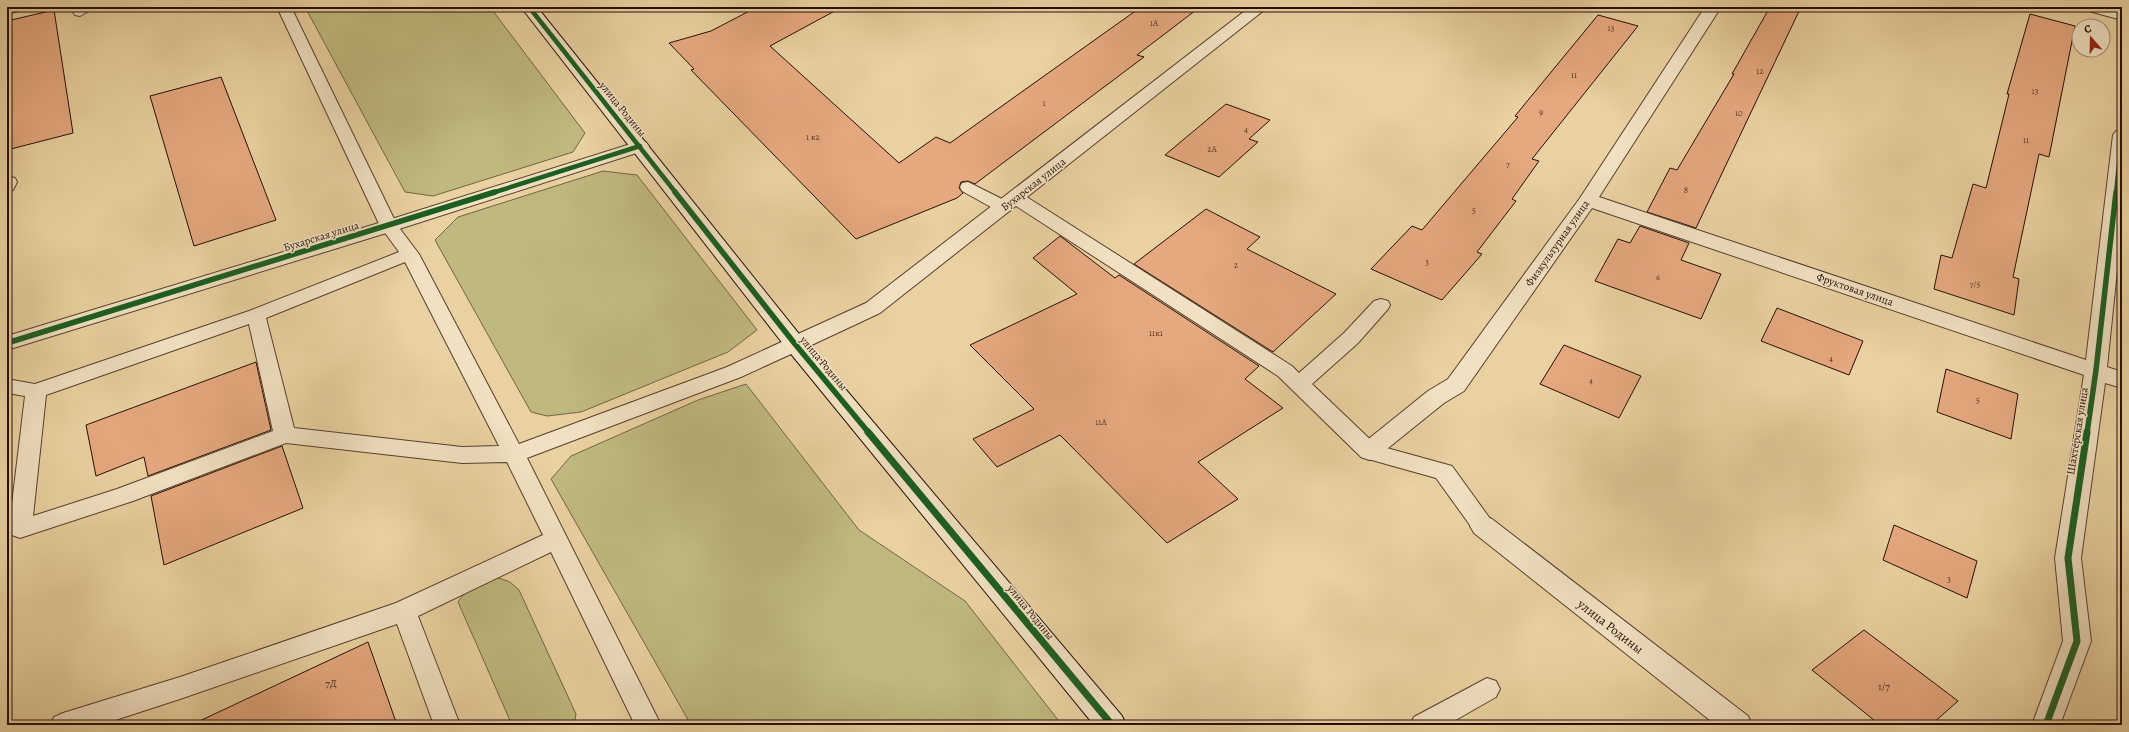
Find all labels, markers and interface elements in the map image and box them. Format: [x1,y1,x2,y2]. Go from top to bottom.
house number: 1А [1150,17,1159,29]
north arrow [2071,18,2111,58]
text: С [2082,21,2094,37]
house number: 13 [1608,22,1615,34]
house number: 12 [1756,65,1764,77]
house number: 11 [1571,69,1577,81]
street label: улица Родины [595,78,650,140]
house number: 13 [2032,85,2039,97]
house number: 1 [1042,97,1046,109]
house number: 9 [1539,106,1543,118]
house number: 10 [1735,107,1743,119]
house number: 4 [1244,123,1248,135]
house number: 1 к2 [806,131,821,143]
house number: 11 [2023,134,2029,146]
house number: 2А [1207,143,1218,155]
street label: Бухарская улица [998,154,1070,214]
house number: 7 [1506,158,1510,170]
house number: 8 [1684,184,1688,196]
street label: Физкультурная улица [1522,196,1594,290]
house number: 5 [1472,204,1476,216]
street label: Бухарская улица [281,218,362,255]
house number: 3 [1425,256,1429,268]
house number: 2 [1234,259,1239,271]
street label: Фруктовая улица [1814,269,1896,310]
house number: 6 [1656,271,1660,283]
house number: 7/5 [1970,278,1980,290]
house number: 11к1 [1149,327,1163,339]
street label: улица Родины [796,332,851,394]
house number: 4 [1829,352,1833,364]
house number: 4 [1589,374,1593,386]
street label: Шахтёрская улица [2063,385,2092,476]
house number: 5 [1976,394,1980,406]
house number: 11А [1095,416,1107,428]
house number: 3 [1947,573,1951,585]
street label: улица Родины [1003,581,1058,643]
street label: улица Родины [1573,595,1647,657]
house number: 7Д [325,676,337,691]
house number: 1/7 [1878,679,1890,694]

